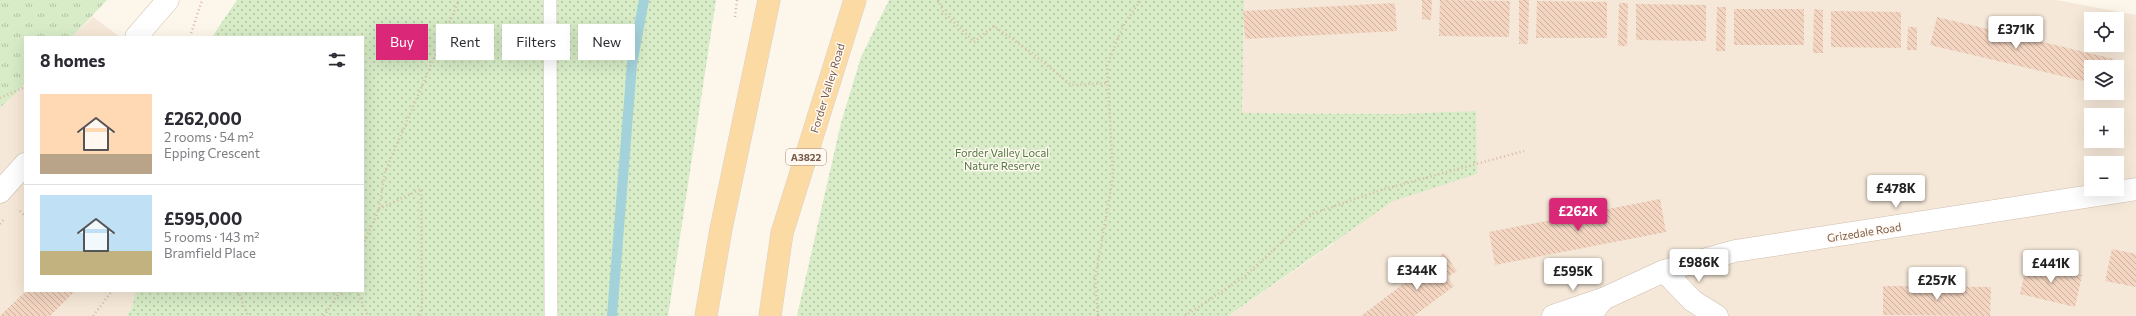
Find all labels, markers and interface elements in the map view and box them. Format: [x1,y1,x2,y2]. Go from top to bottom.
map controls [2084,12,2124,196]
button: locate [2084,12,2124,52]
pin: £371K [1988,16,2044,50]
text: £371K [1997,21,2035,37]
chip: Buy [376,24,428,60]
chip: Rent [436,24,494,60]
chip: Filters [502,24,570,60]
chip: New [578,24,635,60]
street label: Forder Valley Road [807,42,847,134]
icon: filters [326,49,348,71]
text: 8 homes [40,50,105,71]
button: layers [2084,60,2124,100]
text: £262,000 [164,108,242,129]
button: + [2084,108,2124,148]
icon: home [72,110,120,158]
text: 2 rooms · 54 m² [164,129,254,145]
text: Epping Crescent [164,145,260,161]
park label: Forder Valley Local Nature Reserve [955,146,1049,172]
road number: A3822 [786,149,826,165]
button: − [2084,156,2124,196]
pin: £478K [1868,175,1924,209]
text: £478K [1876,180,1916,196]
pin: £262K [1550,198,1606,232]
text: £262K [1558,203,1598,219]
text: £595,000 [164,208,242,229]
icon: home [72,211,120,259]
street label: Grizedale Road [1826,220,1902,244]
text: 5 rooms · 143 m² [164,229,260,245]
text: Bramfield Place [164,245,256,261]
pin: £986K [1671,249,1727,283]
pin: £441K [2023,250,2079,284]
text: £986K [1678,254,1720,270]
text: £441K [2032,255,2070,271]
pin: £344K [1389,257,1445,291]
pin: £595K [1545,258,1601,292]
text: £344K [1397,262,1437,278]
text: £595K [1553,263,1593,279]
pin: £257K [1909,267,1965,301]
text: £257K [1917,272,1957,288]

